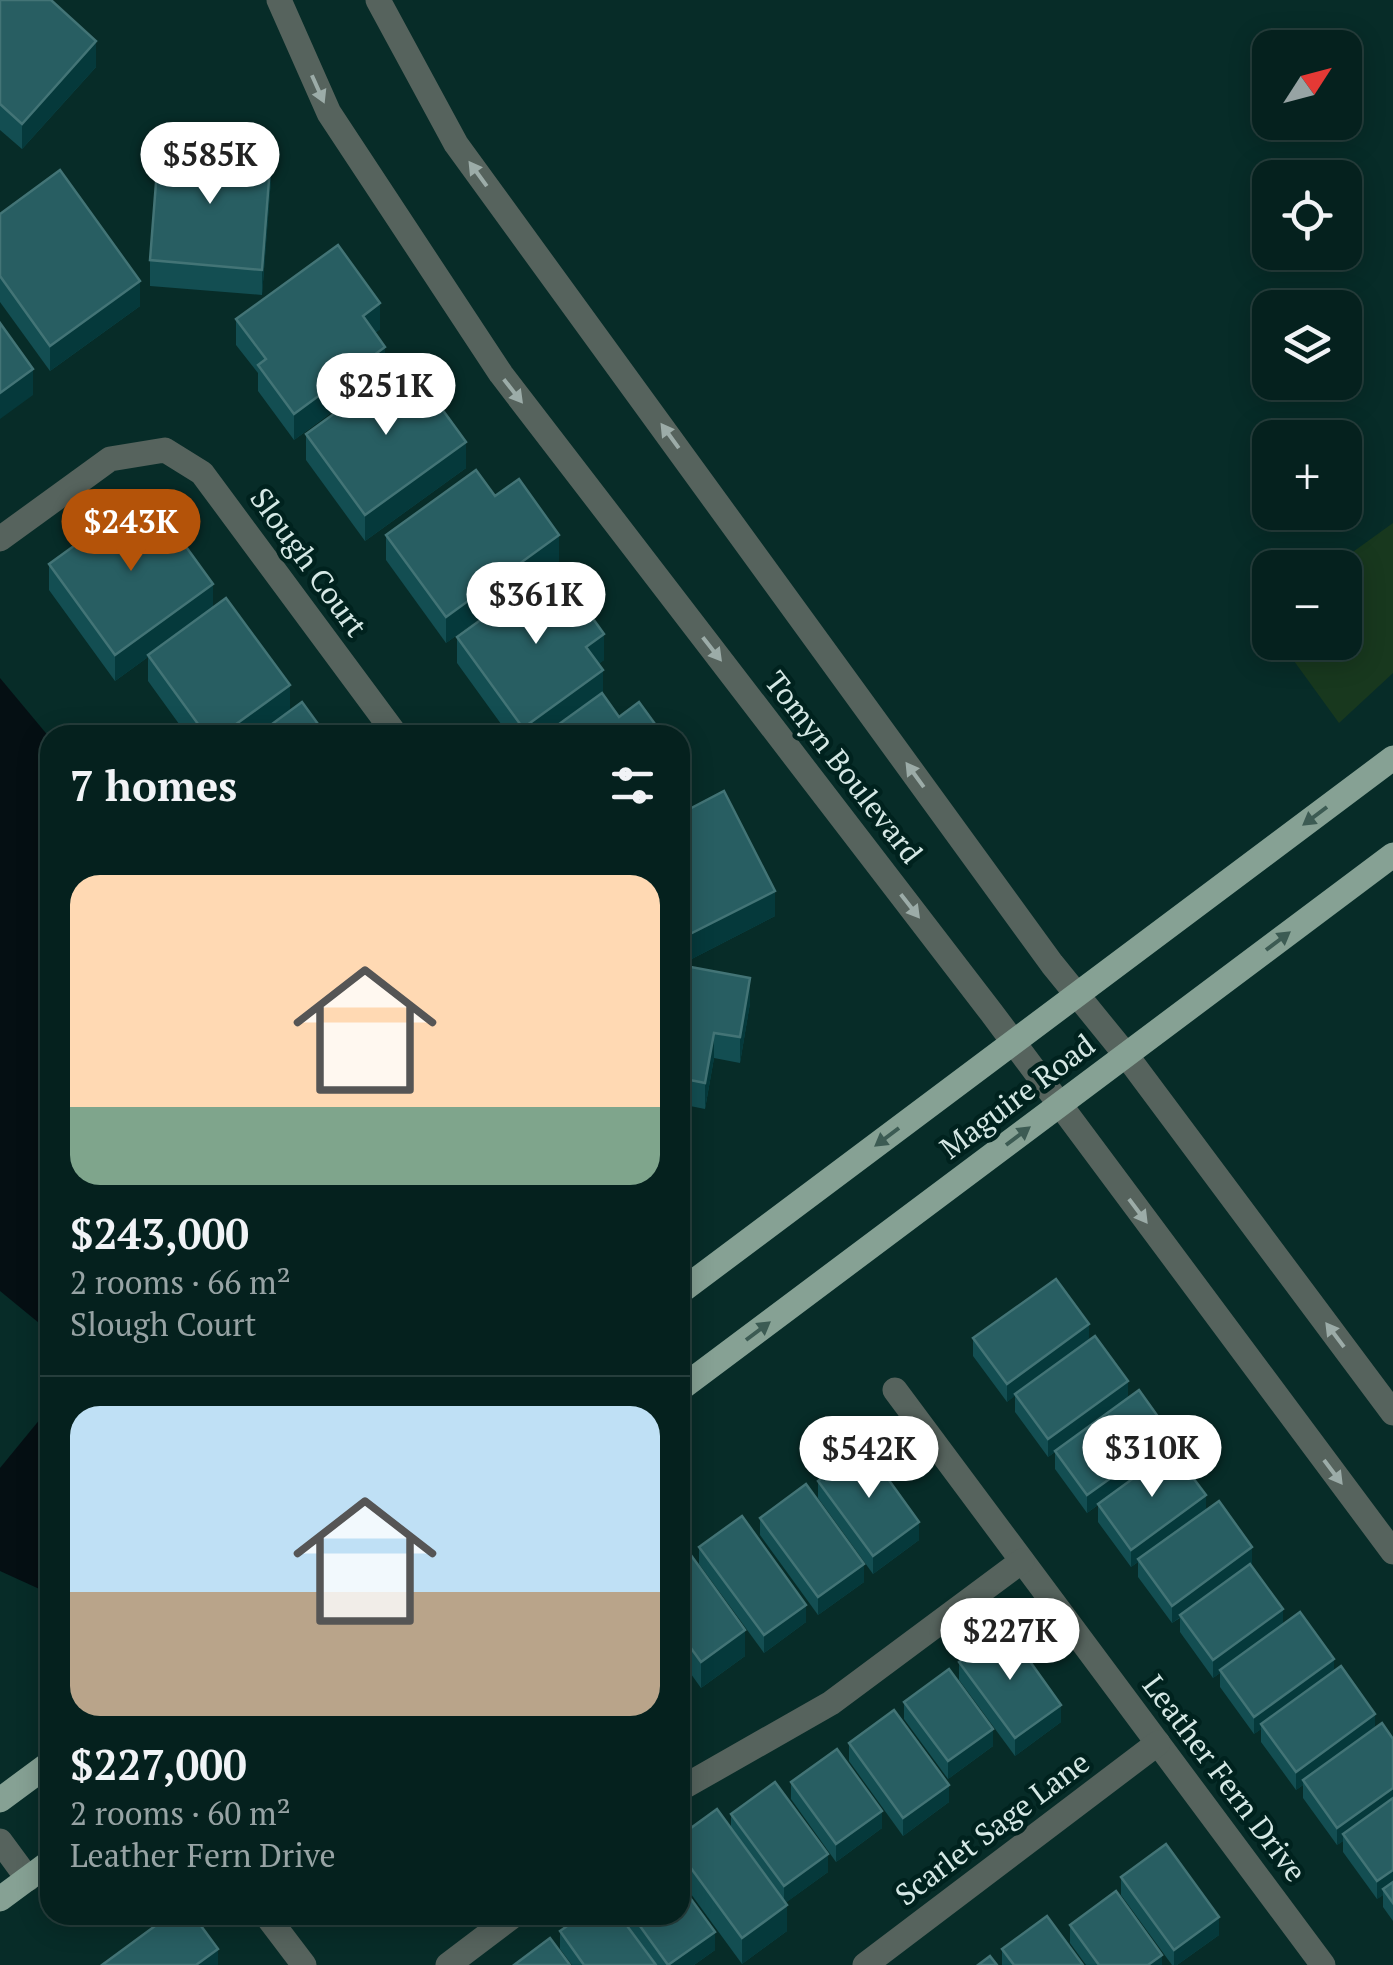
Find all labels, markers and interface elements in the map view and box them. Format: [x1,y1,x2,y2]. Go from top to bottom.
north arrow [1252,30,1362,140]
map controls [1252,30,1362,660]
one-way arrow [310,74,326,104]
pin: $585K [140,122,280,207]
text: $585K [162,133,258,175]
button: locate [1252,160,1362,270]
one-way arrow [469,161,488,187]
button: layers [1252,290,1362,400]
pin: $251K [316,353,456,438]
text: $251K [338,364,434,406]
one-way arrow [503,378,523,404]
button: + [1252,420,1362,530]
one-way arrow [661,423,680,449]
street label: Slough Court [241,480,377,644]
pin: $243K [61,489,201,574]
text: $243K [83,500,179,542]
button: − [1252,550,1362,660]
pin: $361K [466,562,606,647]
text: $361K [488,573,584,615]
one-way arrow [701,636,721,662]
street label: Tomyn Boulevard [756,663,932,871]
text: 7 homes [70,757,237,813]
icon: filters [605,758,660,813]
one-way arrow [906,762,926,788]
one-way arrow [1302,806,1328,826]
one-way arrow [899,893,920,919]
one-way arrow [1265,932,1291,952]
icon: home [275,940,455,1120]
street label: Maguire Road [931,1025,1103,1167]
one-way arrow [1005,1126,1031,1146]
one-way arrow [874,1127,900,1147]
one-way arrow [1127,1198,1147,1224]
text: $243,000 [70,1205,249,1261]
text: 2 rooms · 66 m² [70,1261,291,1303]
text: Slough Court [70,1303,256,1345]
one-way arrow [745,1321,771,1341]
one-way arrow [1325,1322,1345,1348]
pin: $310K [1082,1415,1222,1500]
pin: $542K [799,1416,939,1501]
text: $310K [1104,1426,1200,1468]
text: $542K [821,1427,917,1469]
one-way arrow [1322,1459,1342,1485]
icon: home [275,1471,455,1651]
pin: $227K [940,1598,1080,1683]
text: $227K [962,1609,1058,1651]
street label: Leather Fern Drive [1134,1667,1316,1889]
text: $227,000 [70,1736,247,1792]
street label: Scarlet Sage Lane [887,1742,1097,1914]
text: 2 rooms · 60 m² [70,1792,291,1834]
text: Leather Fern Drive [70,1834,336,1876]

